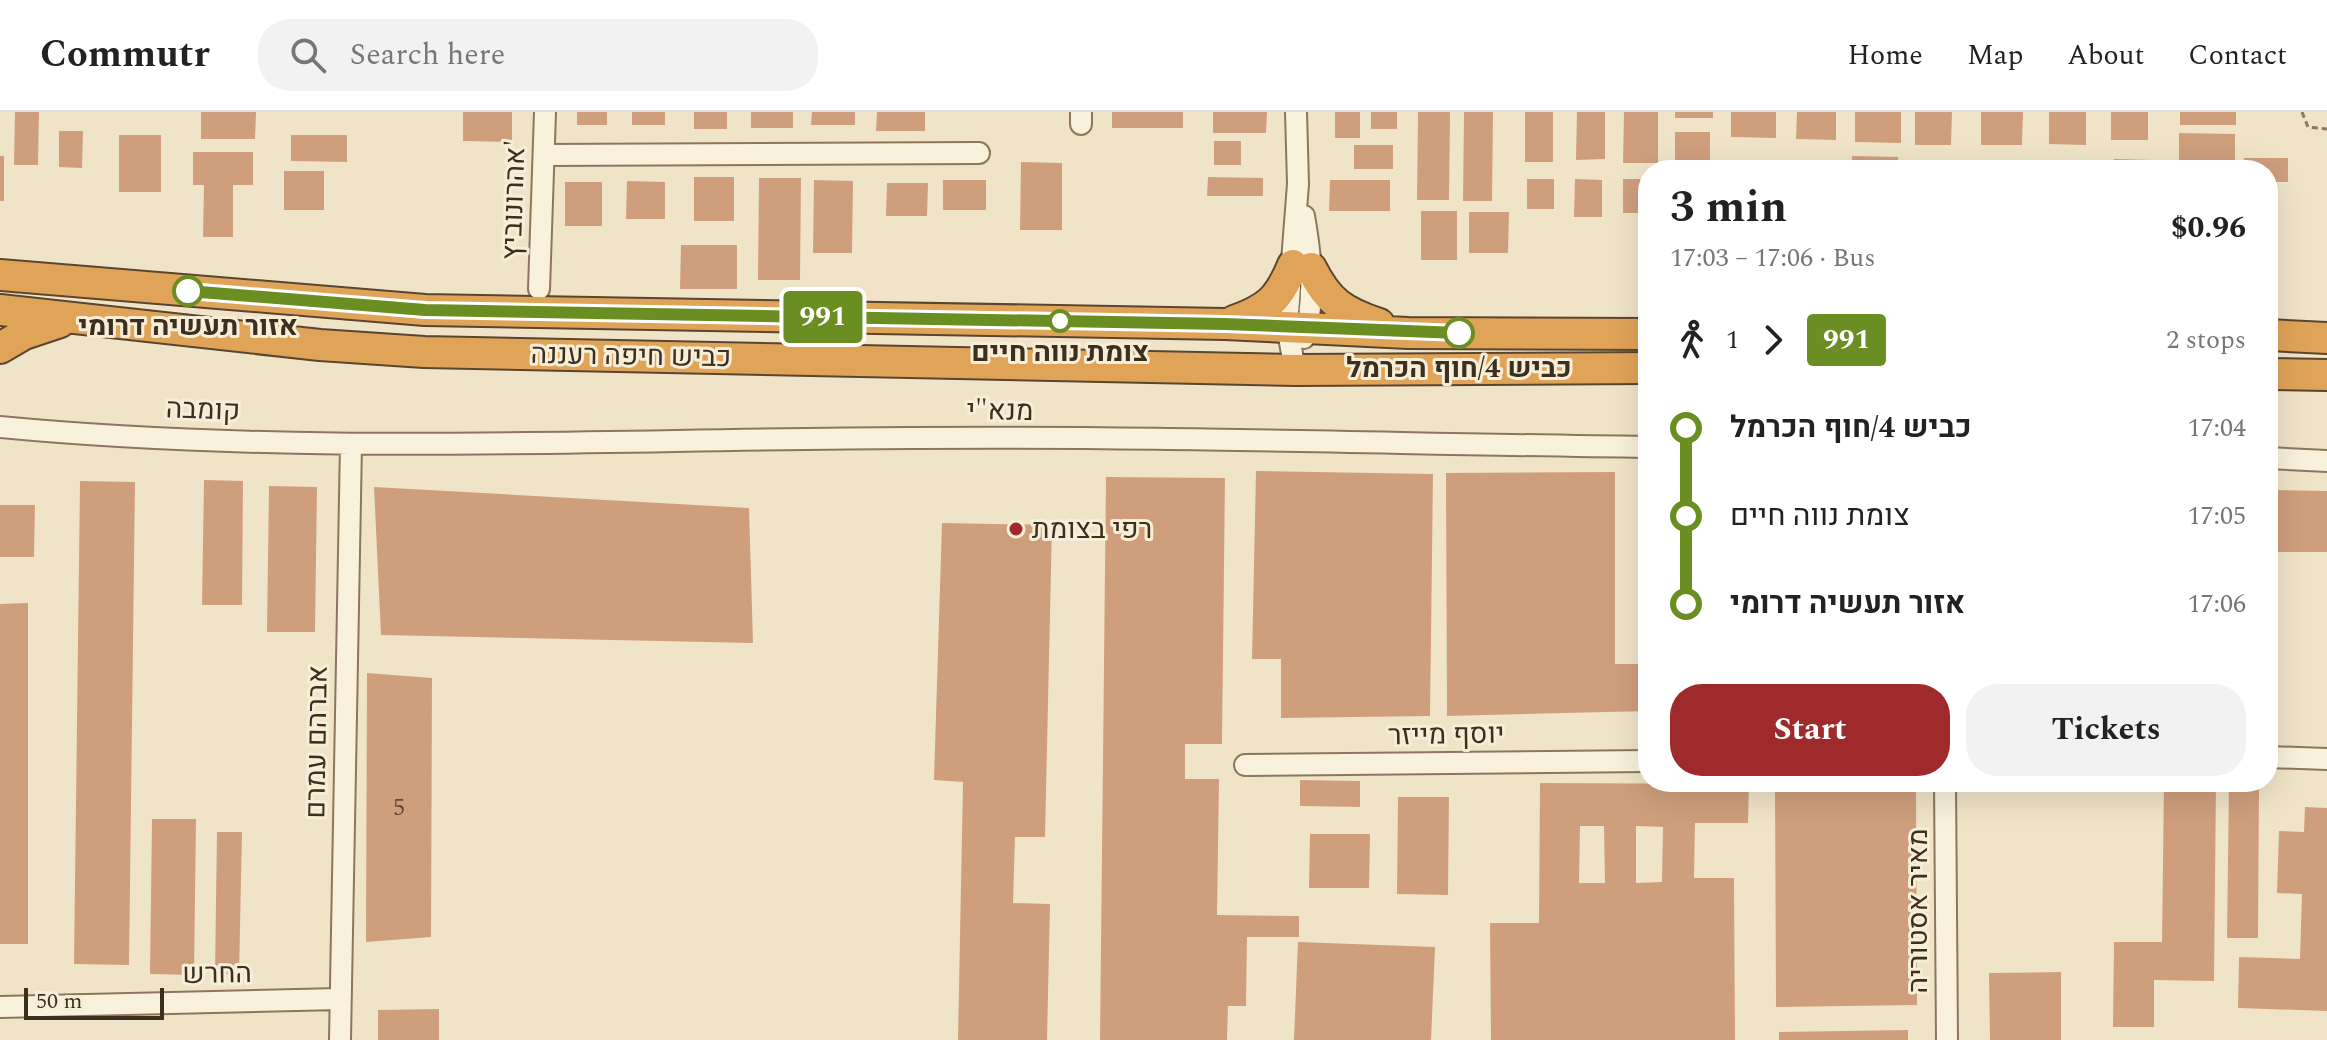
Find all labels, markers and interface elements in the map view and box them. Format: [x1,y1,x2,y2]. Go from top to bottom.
search box [258,19,818,91]
text: Commutr [40,26,210,84]
text: Search here [350,32,505,78]
icon: search [286,33,330,77]
text: Home [1847,34,1923,77]
text: Map [1967,34,2023,77]
text: About [2067,34,2144,77]
text: Contact [2188,34,2287,77]
street label: אהרונוביץ' [490,139,538,261]
text: 3 min [1670,174,1787,241]
text: $0.96 [2171,205,2246,251]
text: 17:03 – 17:06 · Bus [1670,238,1875,278]
marker: אזור תעשיה דרומי [173,276,203,306]
line badge: 991 [777,291,869,343]
text: 991 [799,295,847,338]
place label: אזור תעשיה דרומי [78,305,298,348]
marker: צומת נווה חיים [1049,310,1071,332]
marker: כביש 4/חוף הכרמל [1444,318,1474,348]
icon: walk [1670,318,1714,362]
icon: forward [1751,318,1795,362]
text: 991 [1823,318,1870,361]
text: 1 [1726,320,1739,360]
text: 2 stops [2166,320,2246,360]
place label: צומת נווה חיים [971,331,1149,374]
street label: כביש חיפה רעננה [530,333,732,379]
place label: כביש 4/חוף הכרמל [1346,347,1572,390]
street label: קומבה [165,387,241,433]
street label: מנא"י [966,389,1034,433]
text: כביש 4/חוף הכרמל [1730,405,1972,451]
text: 17:04 [2187,408,2246,448]
text: צומת נווה חיים [1730,493,1910,539]
text: 17:05 [2187,496,2246,536]
place label: רפי בצומת [1032,508,1152,551]
marker: רפי בצומת [1007,520,1025,538]
text: אזור תעשיה דרומי [1730,581,1965,627]
text: 17:06 [2187,584,2246,624]
street label: אברהם עמרם [294,665,340,819]
button: Start [1670,684,1950,776]
button: Tickets [1966,684,2246,776]
street label: יוסף מייזר [1387,712,1505,758]
house number: 5 [393,790,405,826]
street label: מאיר אסטוריה [1897,829,1940,993]
street label: החרש [182,952,252,996]
scale bar [24,984,164,1020]
text: 50 m [36,985,82,1018]

